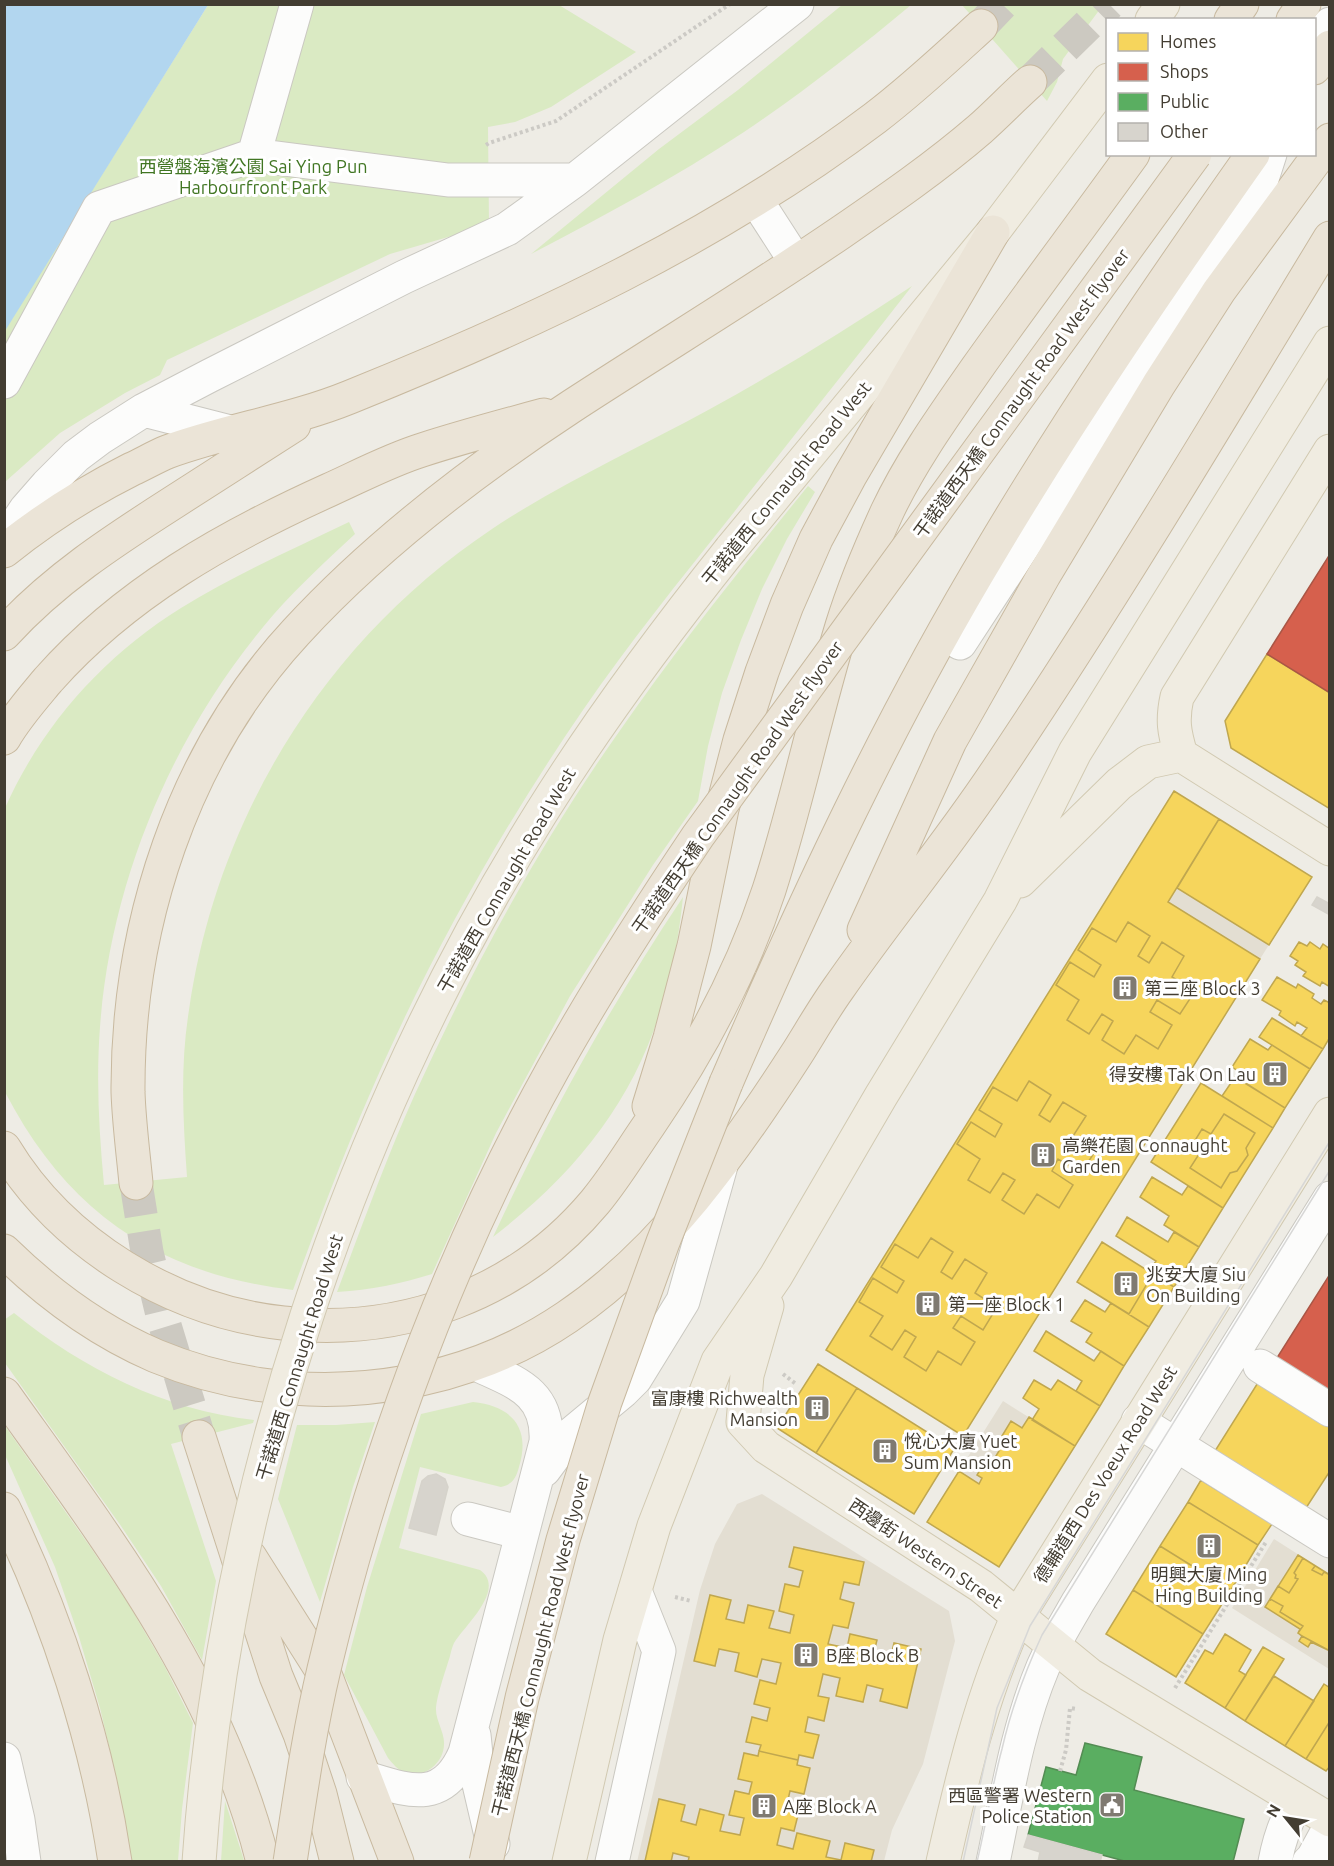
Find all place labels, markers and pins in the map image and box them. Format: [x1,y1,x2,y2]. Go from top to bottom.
building icon: 第三座 Block 3 [1110,973,1140,1003]
place label: 第三座 Block 3 [1144,978,1261,998]
building icon: 得安樓 Tak On Lau [1260,1059,1290,1089]
place label: 得安樓 Tak On Lau [1109,1064,1256,1084]
place label: 高樂花園 Connaught Garden [1062,1135,1227,1176]
building icon: 高樂花園 Connaught Garden [1028,1140,1058,1170]
place label: 兆安大廈 Siu On Building [1146,1264,1246,1305]
building icon: 兆安大廈 Siu On Building [1111,1269,1141,1299]
building icon: 第一座 Block 1 [913,1289,943,1319]
place label: 第一座 Block 1 [948,1294,1065,1314]
place label: 富康樓 Richwealth Mansion [650,1388,798,1429]
building icon: 富康樓 Richwealth Mansion [802,1393,832,1423]
place label: 悅心大廈 Yuet Sum Mansion [904,1431,1017,1472]
building icon: 悅心大廈 Yuet Sum Mansion [870,1436,900,1466]
building icon: 明興大廈 Ming Hing Building [1194,1531,1224,1561]
place label: 明興大廈 Ming Hing Building [1151,1564,1267,1605]
building icon: B座 Block B [791,1640,821,1670]
place label: B座 Block B [826,1645,919,1665]
place label: 西區警署 Western Police Station [948,1785,1092,1826]
public building icon: 西區警署 Western Police Station [1097,1790,1127,1820]
building icon: A座 Block A [749,1791,779,1821]
place label: A座 Block A [783,1796,877,1816]

